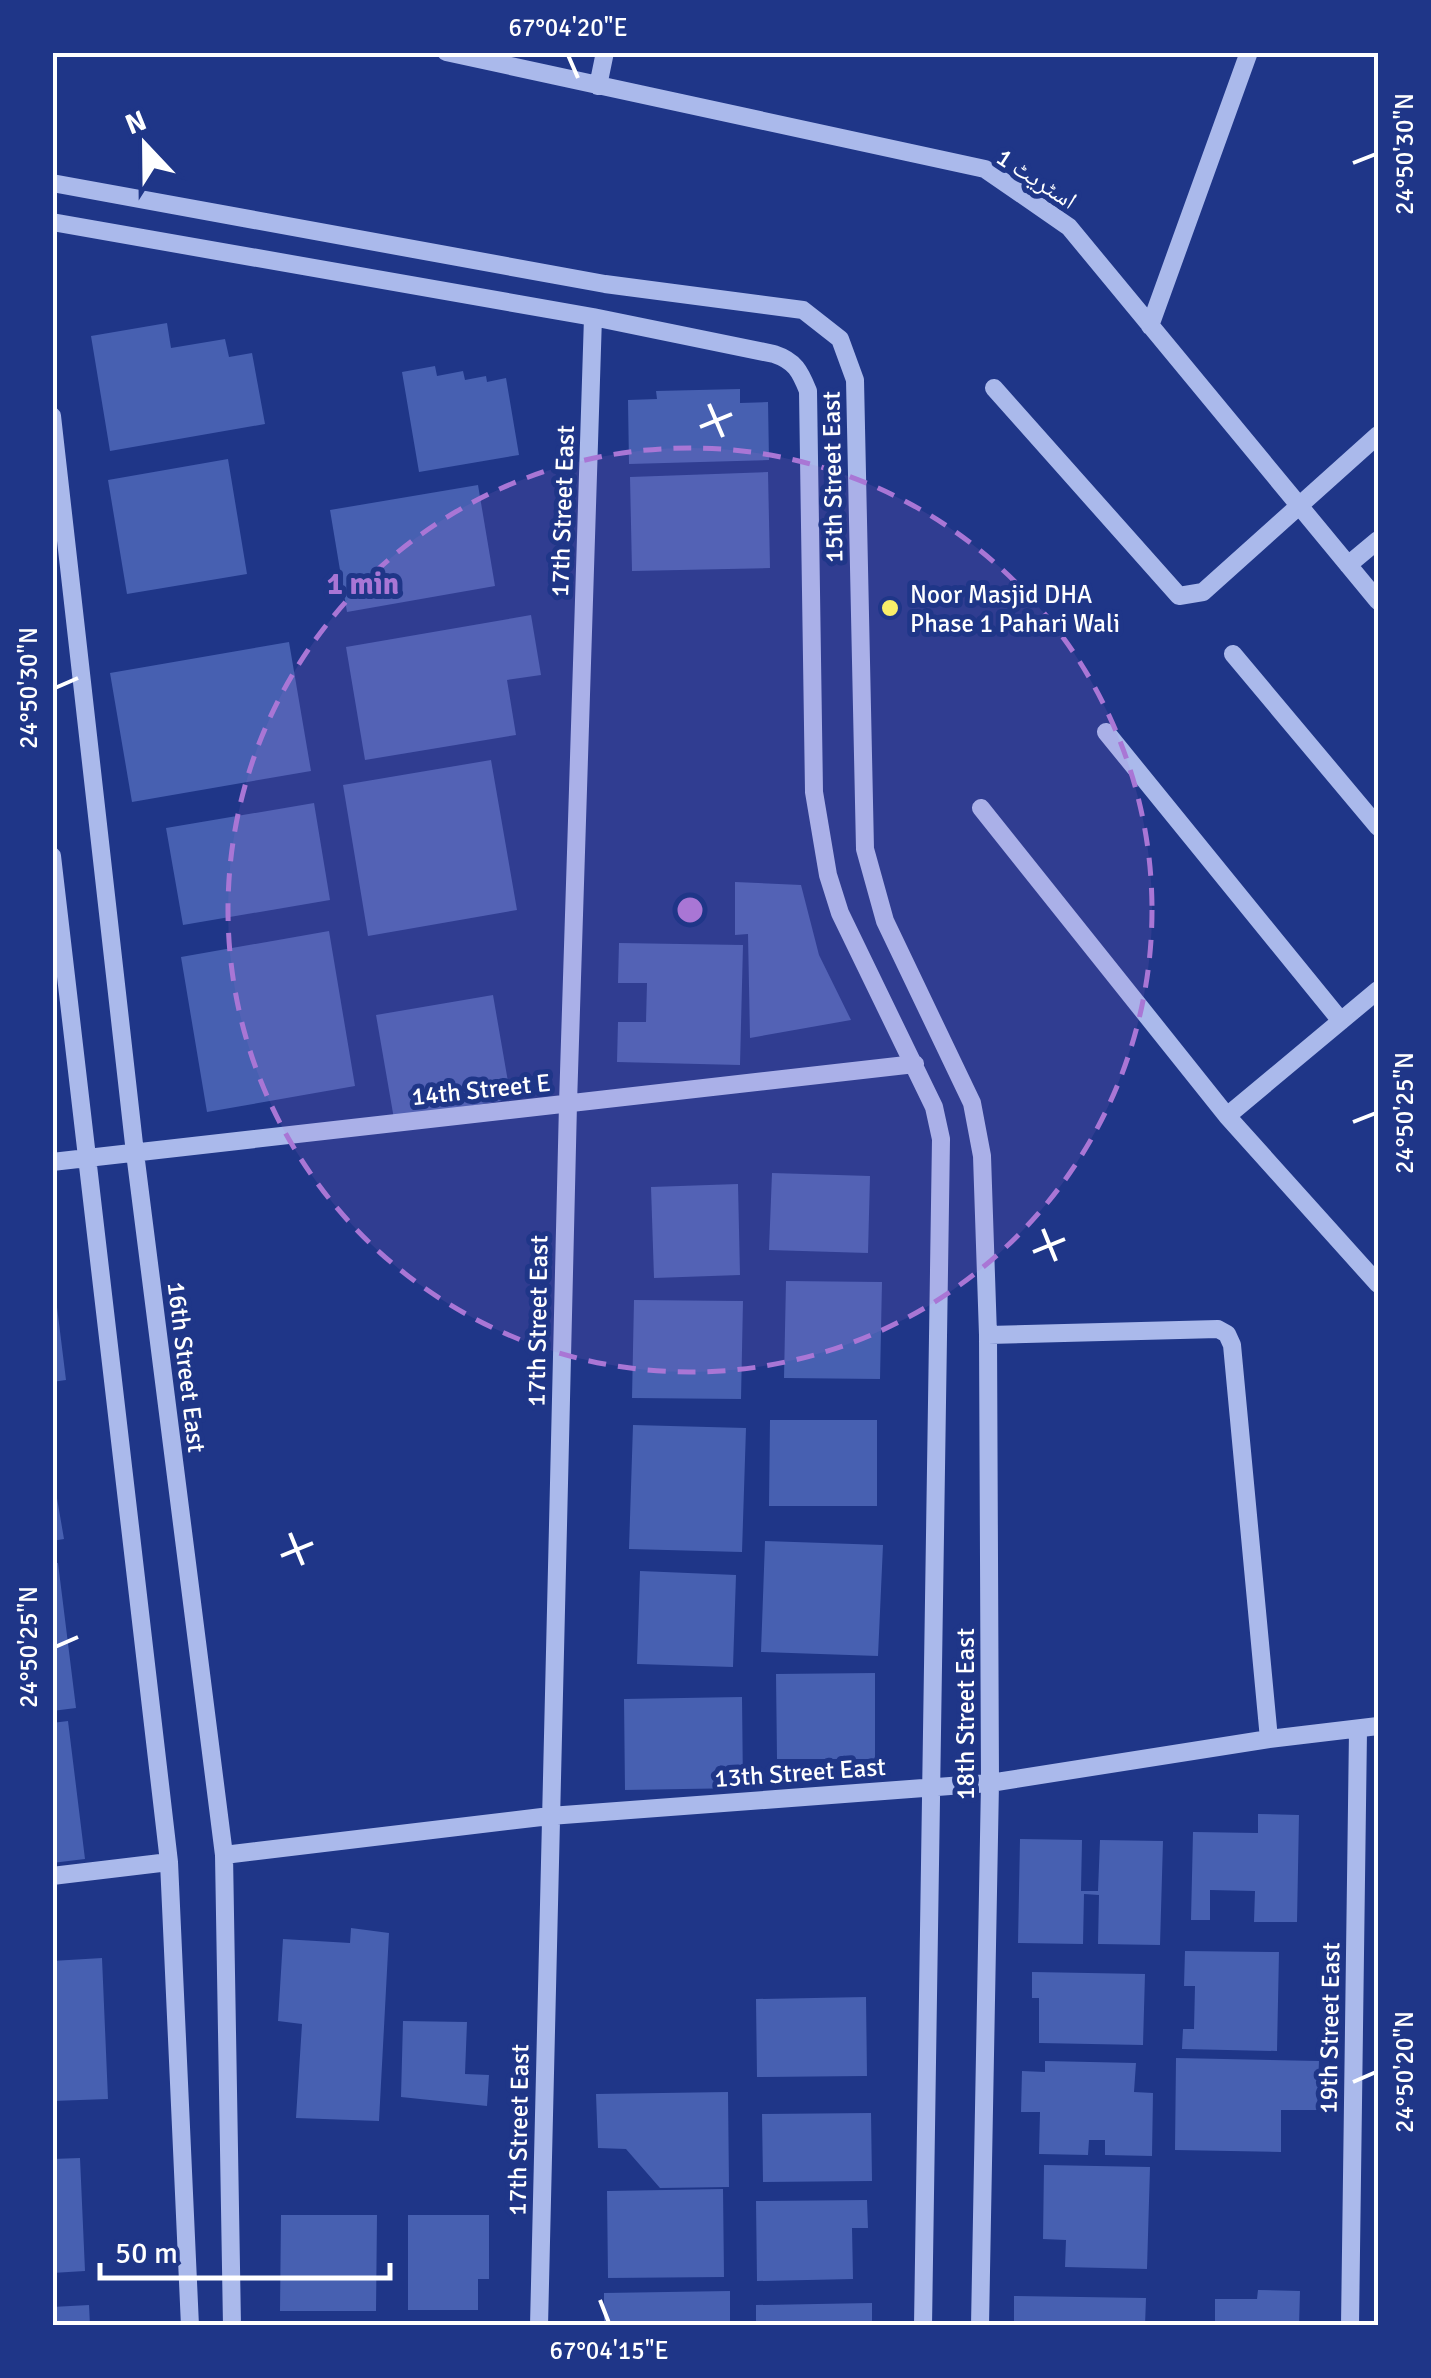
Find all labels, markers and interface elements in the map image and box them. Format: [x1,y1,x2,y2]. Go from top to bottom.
text: 67°04'20"E [508,12,628,43]
text: 24°50'30"N [1389,93,1420,215]
north arrow [95,95,195,195]
text: N [121,103,151,142]
street label: اسٹریٹ 1 [991,141,1083,216]
street label: 15th Street East [815,391,849,563]
street label: 17th Street East [544,424,581,597]
text: 1 min [327,566,399,603]
place label: Noor Masjid DHA Phase 1 Pahari Wali [910,579,1120,639]
marker: Noor Masjid DHA Phase 1 Pahari Wali [879,597,901,619]
text: 24°50'30"N [13,627,44,749]
centre of rings [672,892,708,928]
text: 24°50'25"N [1389,1052,1420,1174]
street label: 14th Street E [410,1067,552,1112]
street label: 17th Street East [521,1235,555,1407]
street label: 16th Street East [161,1280,212,1454]
text: 24°50'25"N [13,1586,44,1708]
street label: 18th Street East [950,1628,981,1800]
street label: 13th Street East [713,1751,887,1794]
street label: 19th Street East [1313,1942,1347,2114]
text: 24°50'20"N [1389,2011,1420,2133]
street label: 17th Street East [502,2044,536,2216]
scale bar [100,2218,390,2280]
text: 50 m [115,2235,178,2272]
text: 67°04'15"E [549,2335,669,2366]

